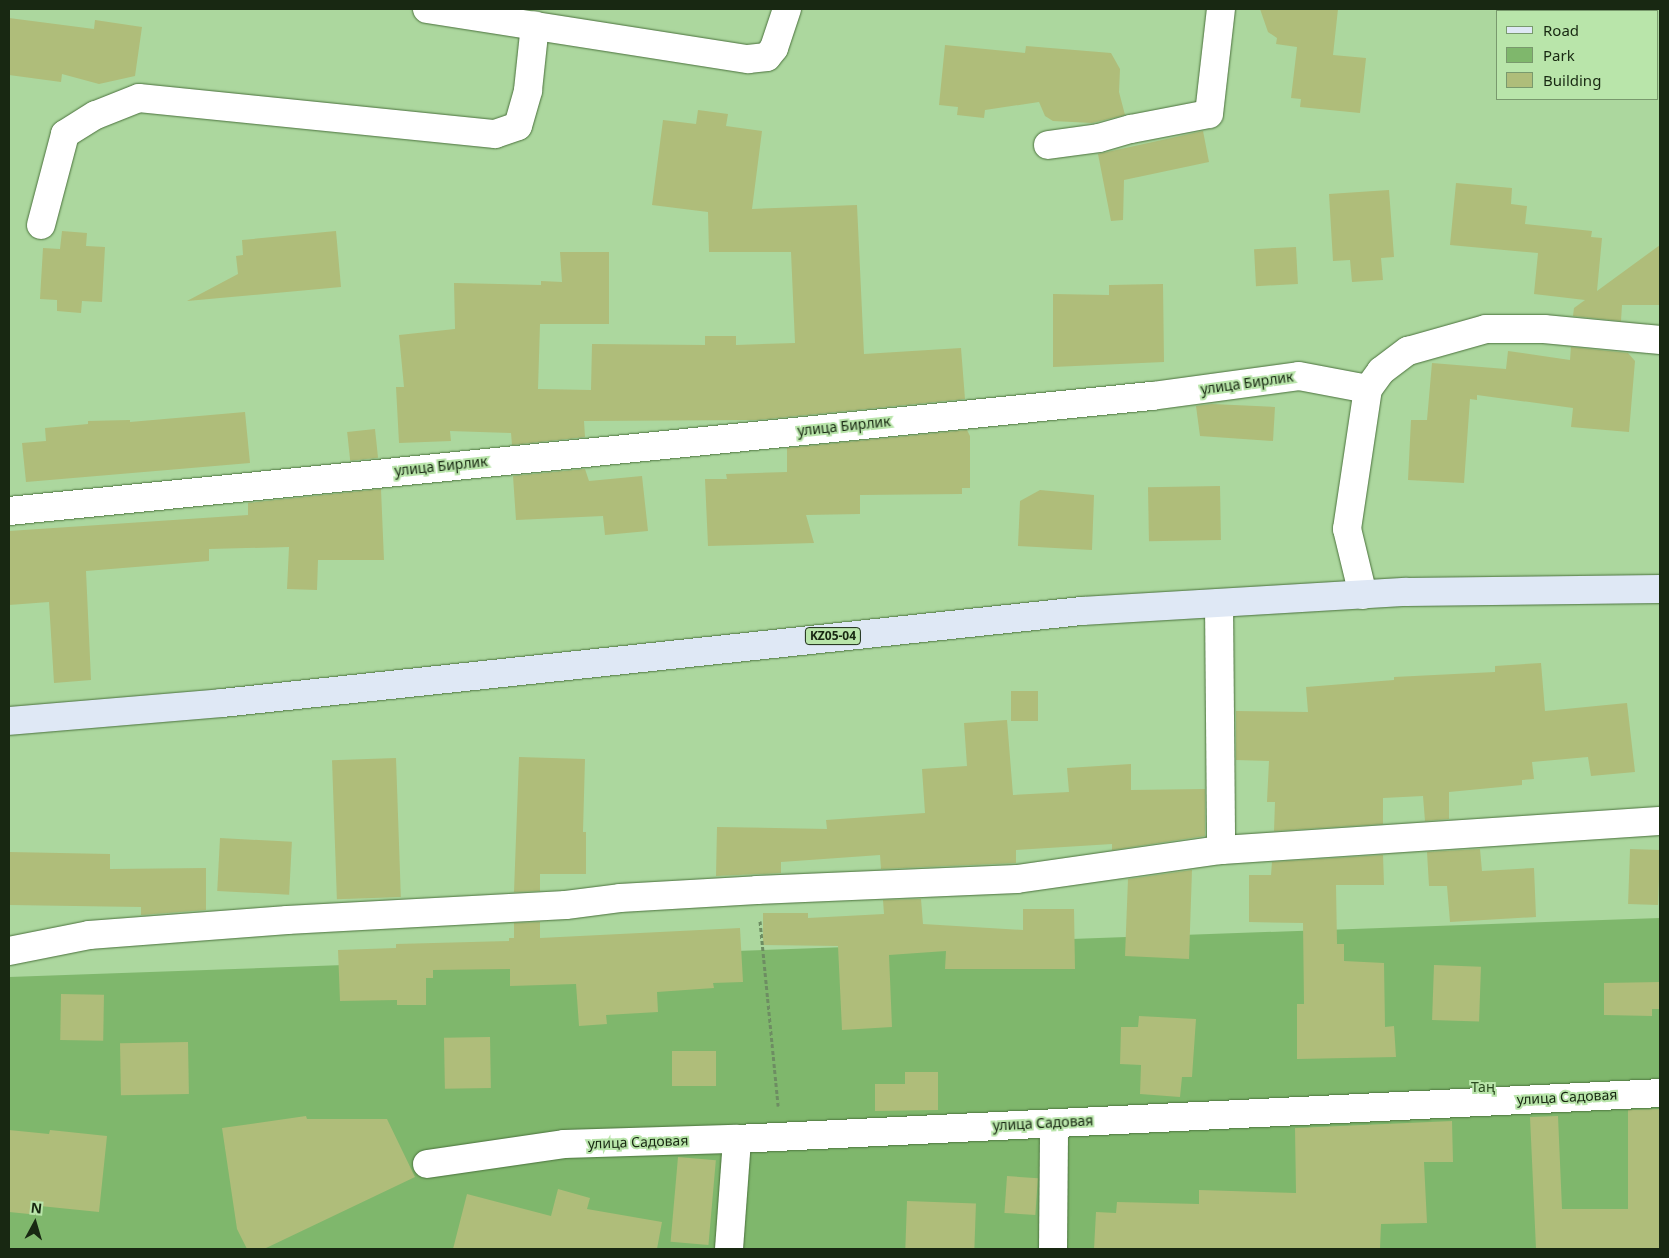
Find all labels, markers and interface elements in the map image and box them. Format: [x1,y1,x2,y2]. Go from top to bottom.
legend [1496,10,1659,100]
text: Road [1543,20,1579,40]
text: Park [1543,45,1575,65]
text: Building [1543,70,1601,90]
street label: улица Бирлик [1200,368,1294,398]
street label: улица Бирлик [797,413,891,439]
street label: улица Бирлик [394,453,488,479]
road number: KZ05-04 [804,626,862,646]
park label: Таң [1471,1079,1495,1095]
street label: улица Садовая [1516,1086,1618,1108]
street label: улица Садовая [992,1112,1094,1134]
street label: улица Садовая [587,1132,689,1152]
north arrow [10,1198,60,1248]
text: N [30,1198,43,1218]

